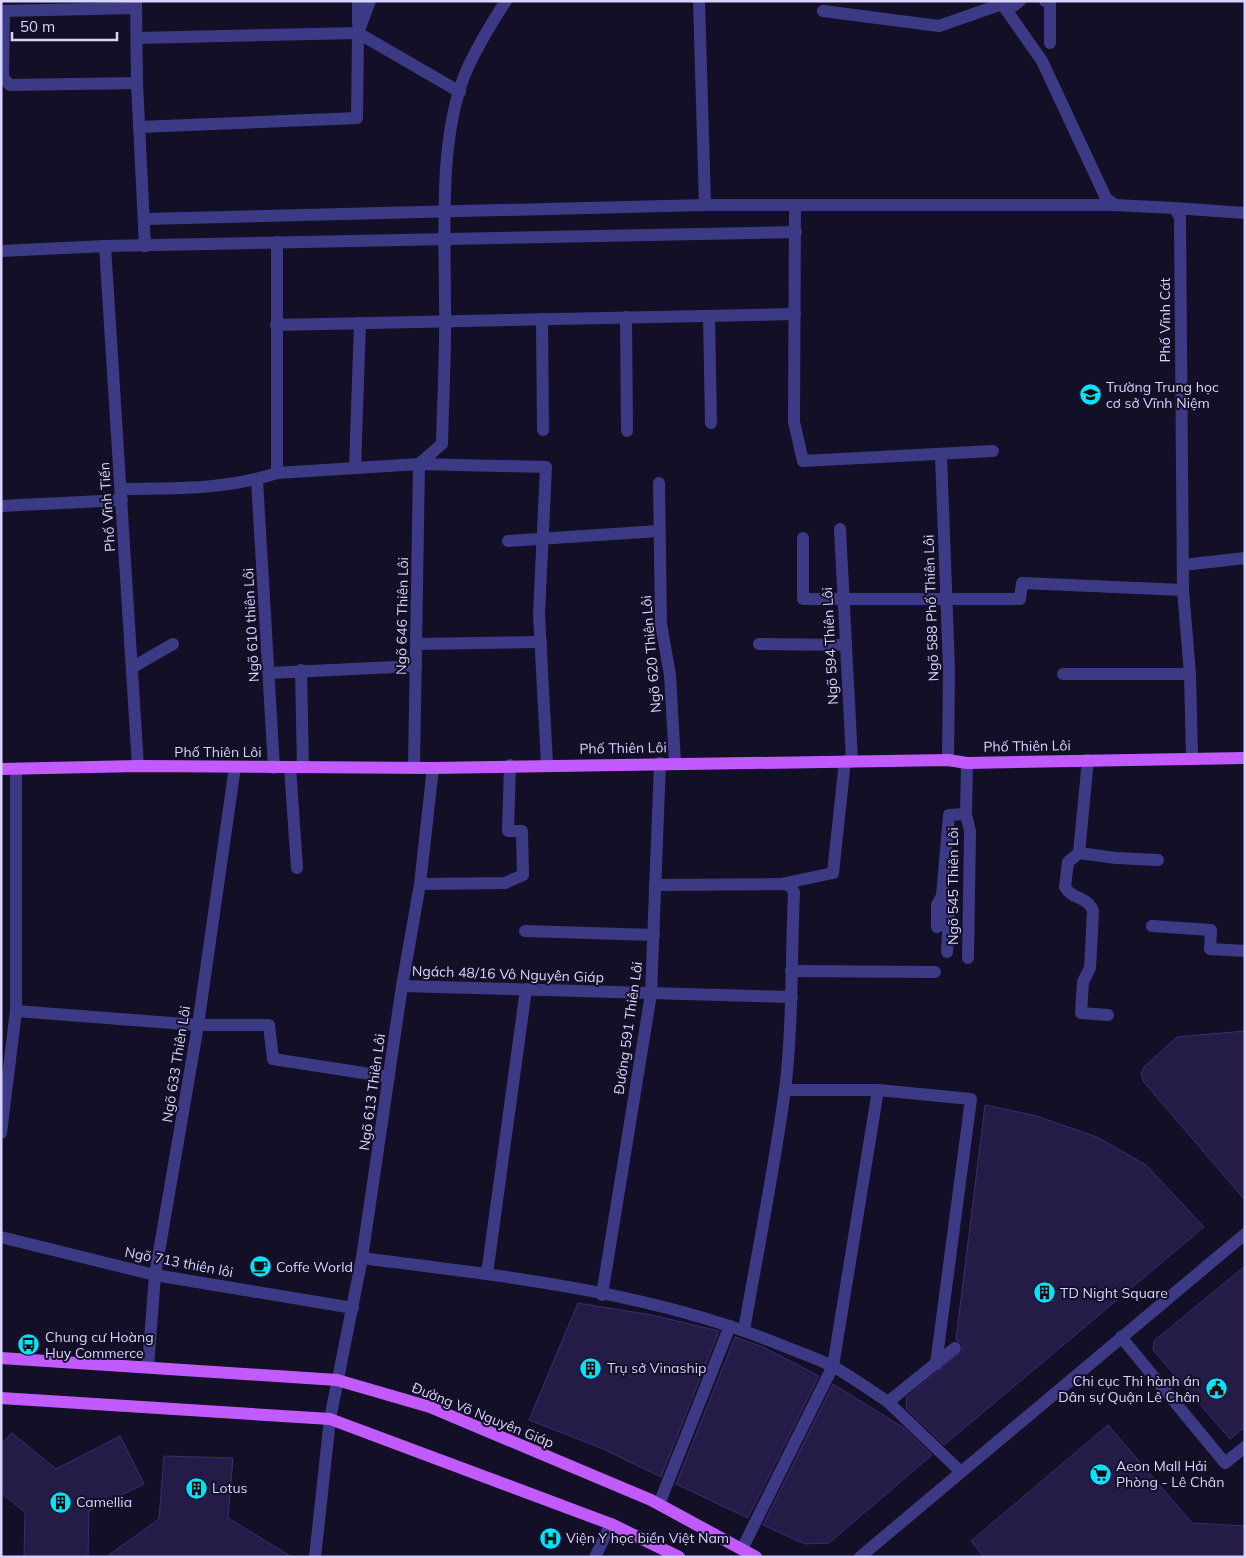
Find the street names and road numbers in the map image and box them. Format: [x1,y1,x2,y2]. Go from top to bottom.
street label: Phố Vĩnh Cát [1156,277,1174,363]
street label: Phố Vĩnh Tiến [95,462,119,552]
street label: Ngõ 588 Phố Thiên Lôi [919,534,943,682]
street label: Ngõ 646 Thiên Lôi [392,557,412,675]
street label: Ngõ 610 thiên Lôi [239,568,263,682]
street label: Ngõ 594 Thiên Lôi [818,587,842,705]
street label: Ngõ 620 Thiên Lôi [637,595,665,713]
street label: Phố Thiên Lôi [983,736,1071,756]
street label: Phố Thiên Lôi [579,738,667,758]
street label: Phố Thiên Lôi [174,743,262,761]
street label: Ngõ 545 Thiên Lôi [944,827,962,945]
street label: Đường 591 Thiên Lôi [610,960,646,1096]
street label: Ngách 48/16 Vô Nguyên Giáp [412,962,604,986]
street label: Ngõ 633 Thiên Lôi [158,1004,194,1124]
street label: Ngõ 613 Thiên Lôi [355,1032,389,1152]
street label: Ngõ 713 thiên lôi [123,1243,235,1281]
street label: Đường Võ Nguyên Giáp [409,1378,557,1452]

